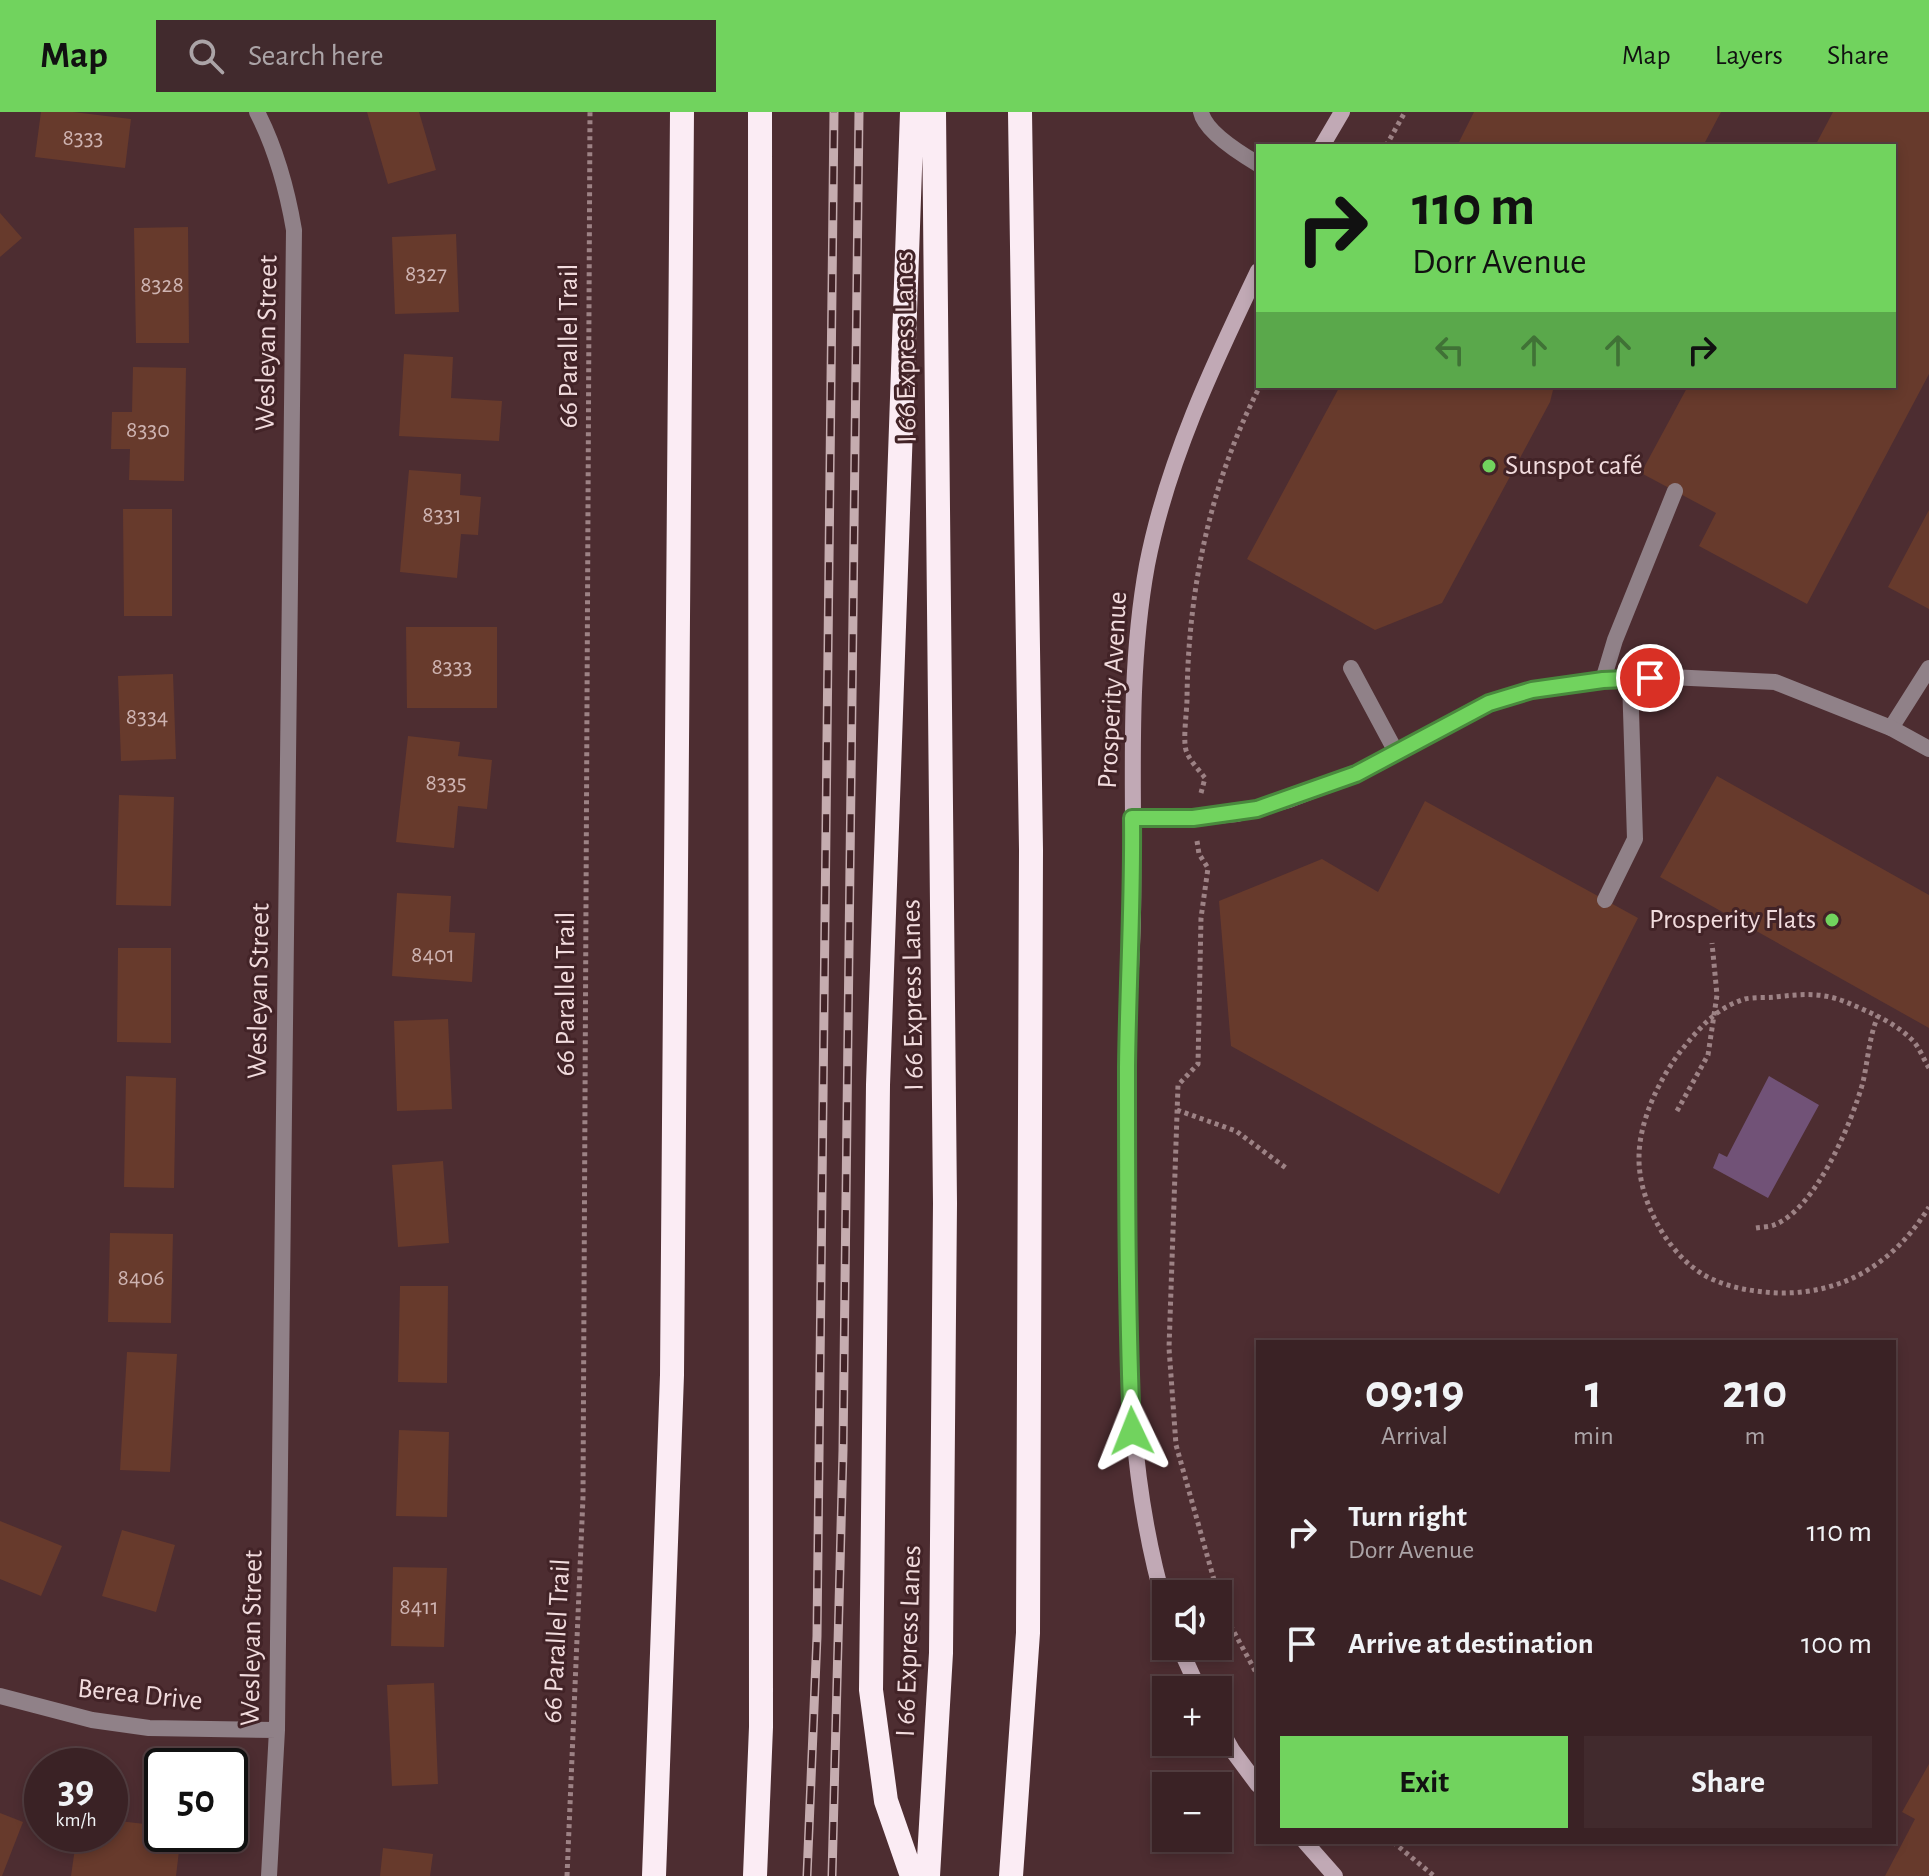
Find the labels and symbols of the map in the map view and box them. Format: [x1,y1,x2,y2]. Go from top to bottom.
house number: 8333 [62,126,104,150]
street label: I 66 Express Lanes [890,251,922,443]
street label: Wesleyan Street [251,255,283,431]
house number: 8327 [405,262,447,286]
street label: 66 Parallel Trail [555,264,583,428]
house number: 8328 [140,273,184,297]
house number: 8330 [126,418,170,442]
place label: Sunspot café [1505,452,1643,480]
marker: Sunspot café [1480,457,1498,475]
house number: 8331 [422,503,462,527]
street label: Prosperity Avenue [1094,591,1132,789]
pin [1616,644,1684,712]
house number: 8333 [431,655,473,679]
house number: 8334 [126,705,168,729]
house number: 8335 [425,771,467,795]
street label: I 66 Express Lanes [897,899,929,1091]
street label: Wesleyan Street [243,903,275,1079]
place label: Prosperity Flats [1649,906,1816,934]
marker: Prosperity Flats [1823,911,1841,929]
street label: 66 Parallel Trail [552,912,580,1076]
house number: 8401 [411,943,455,967]
house number: 8406 [118,1266,164,1290]
position arrow [1090,1389,1174,1473]
street label: I 66 Express Lanes [892,1545,926,1737]
street label: Wesleyan Street [236,1550,268,1726]
street label: 66 Parallel Trail [539,1558,575,1724]
house number: 8411 [399,1595,439,1619]
street label: Berea Drive [76,1675,204,1715]
speed limit sign: 50 [144,1748,248,1852]

